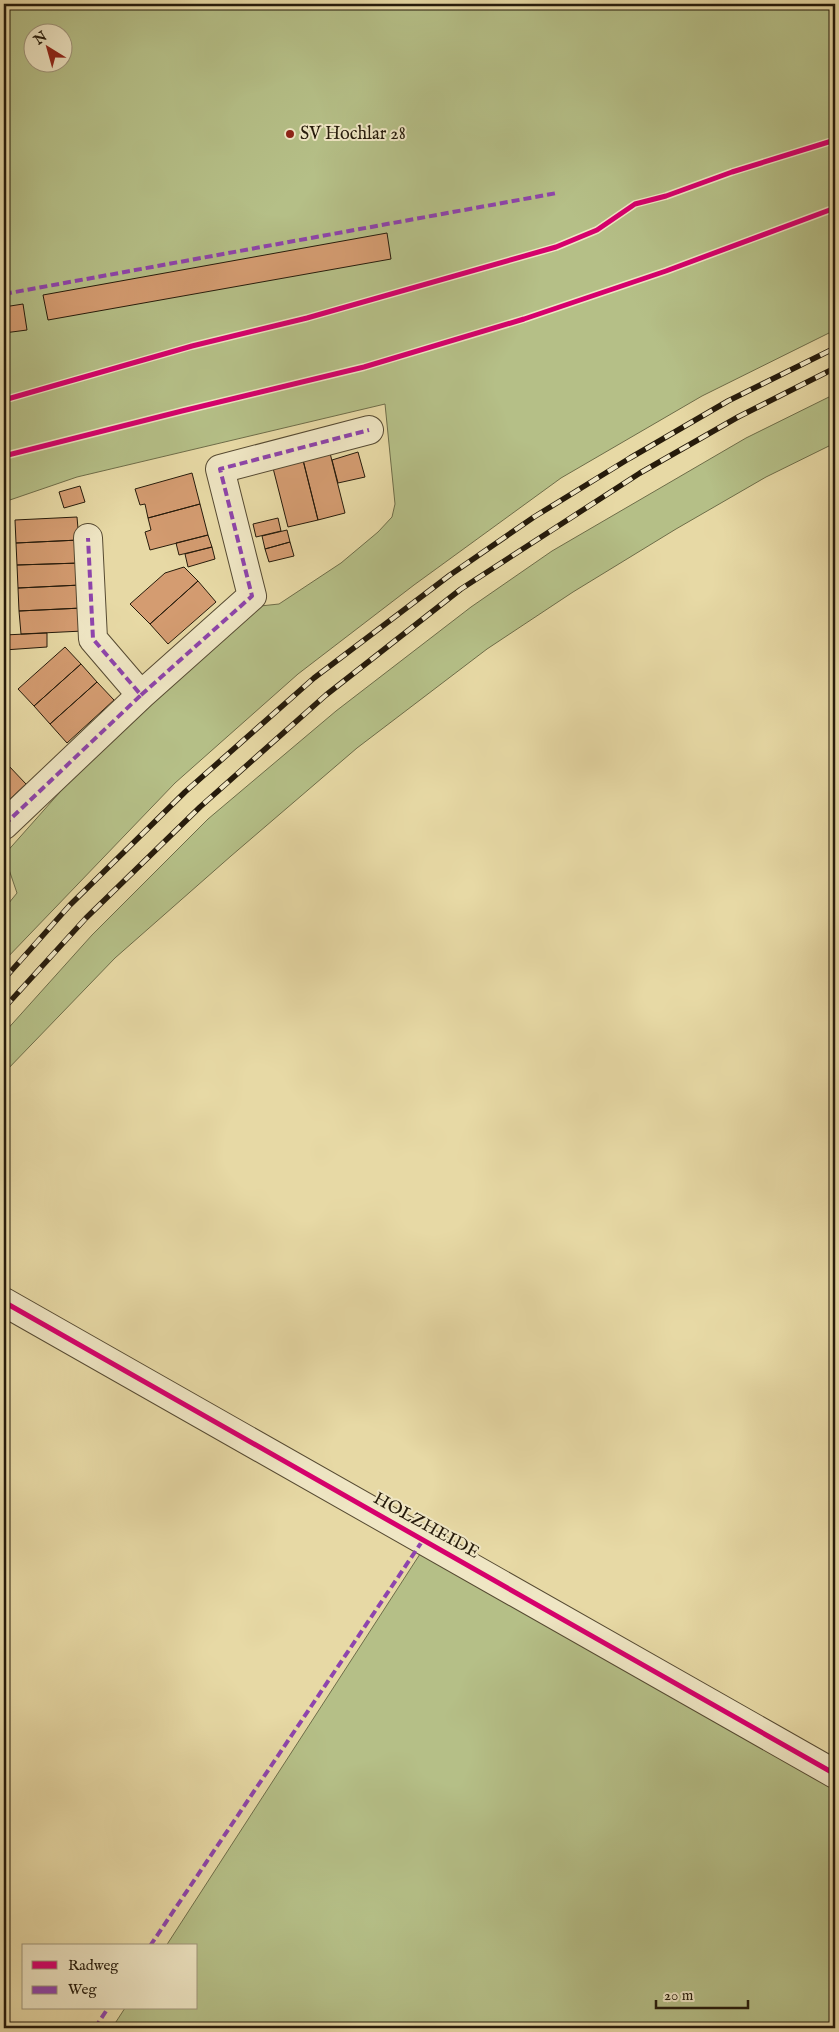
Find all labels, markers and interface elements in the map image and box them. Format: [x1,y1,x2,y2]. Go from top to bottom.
north arrow [22,22,72,72]
text: N [30,28,51,50]
place label: SV Hochlar 28 [300,123,406,146]
marker: SV Hochlar 28 [284,128,296,140]
street label: HOLZHEIDE [369,1487,483,1565]
legend [22,1944,198,2010]
text: Radweg [68,1956,119,1975]
scale bar [656,1977,749,2009]
text: Weg [68,1980,97,1999]
text: 20 m [664,1986,694,2005]

